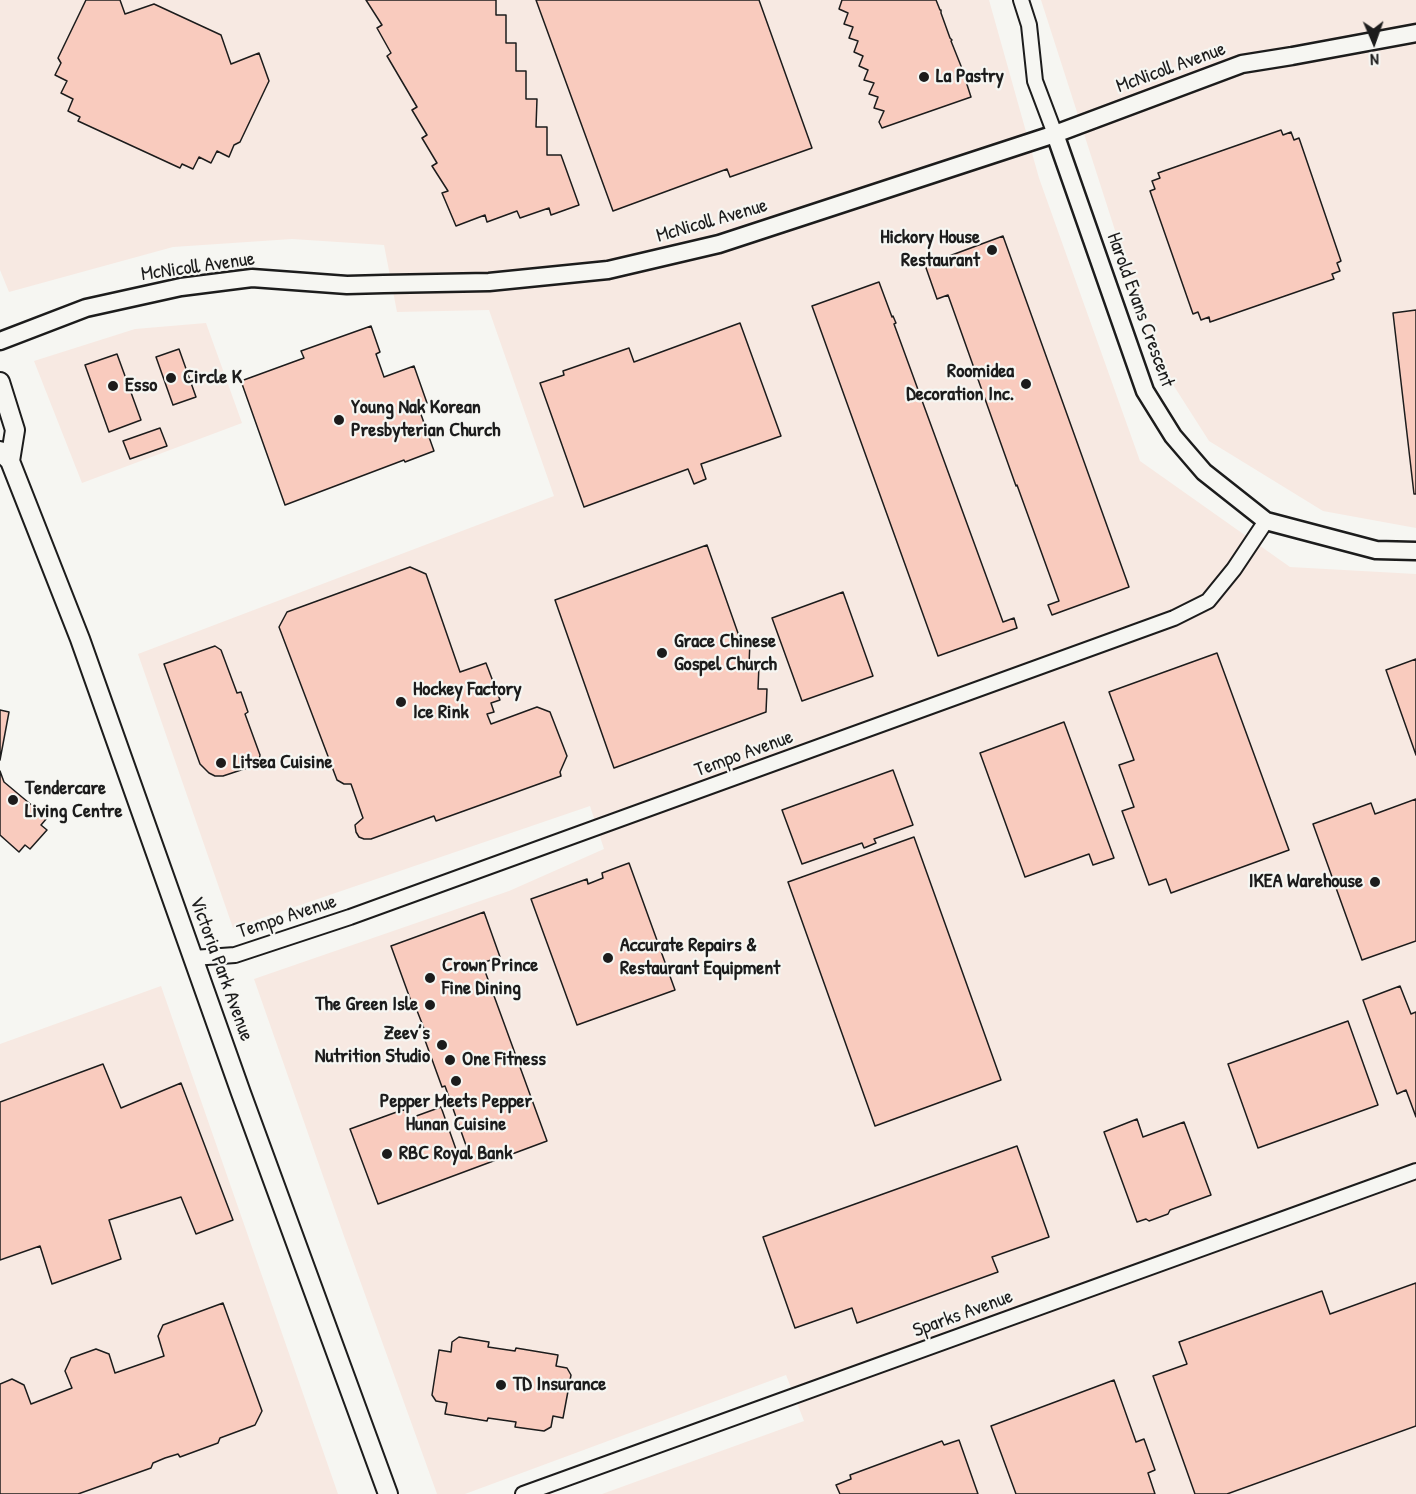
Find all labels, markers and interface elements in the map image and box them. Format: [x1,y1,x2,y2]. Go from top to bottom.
north arrow [1344,12,1404,72]
street label: McNicoll Avenue [1113,37,1229,99]
text: N [1370,49,1379,71]
place label: La Pastry [936,65,1004,89]
marker: La Pastry [917,70,931,84]
street label: McNicoll Avenue [654,194,770,248]
place label: Hickory House Restaurant [880,226,980,273]
street label: Harold Evans Crescent [1101,229,1179,391]
marker: Hickory House Restaurant [985,243,999,257]
street label: McNicoll Avenue [140,247,256,287]
place label: Roomidea Decoration Inc. [906,360,1014,407]
place label: Circle K [183,366,242,390]
marker: Circle K [164,371,178,385]
place label: Esso [125,374,157,398]
marker: Roomidea Decoration Inc. [1019,377,1033,391]
marker: Esso [106,379,120,393]
place label: Young Nak Korean Presbyterian Church [351,396,500,443]
marker: Young Nak Korean Presbyterian Church [332,413,346,427]
place label: Grace Chinese Gospel Church [674,630,777,677]
marker: Grace Chinese Gospel Church [655,646,669,660]
place label: Hockey Factory Ice Rink [413,678,522,725]
marker: Hockey Factory Ice Rink [394,695,408,709]
street label: Tempo Avenue [692,725,796,783]
place label: Litsea Cuisine [233,751,333,775]
marker: Litsea Cuisine [214,756,228,770]
place label: Tendercare Living Centre [25,777,122,824]
marker: Tendercare Living Centre [6,793,20,807]
place label: IKEA Warehouse [1249,870,1363,894]
marker: IKEA Warehouse [1368,875,1382,889]
street label: Tempo Avenue [234,890,340,944]
street label: Victoria Park Avenue [184,894,258,1044]
place label: Accurate Repairs & Restaurant Equipment [620,934,780,981]
marker: Accurate Repairs & Restaurant Equipment [601,951,615,965]
place label: Crown Prince Fine Dining [442,954,538,1001]
marker: Crown Prince Fine Dining [423,971,437,985]
place label: The Green Isle [315,993,418,1017]
marker: The Green Isle [423,998,437,1012]
place label: Zeev’s Nutrition Studio [315,1022,430,1069]
marker: Zeev’s Nutrition Studio [435,1038,449,1052]
place label: One Fitness [462,1048,546,1072]
marker: One Fitness [443,1053,457,1067]
marker: Pepper Meets Pepper Hunan Cuisine [449,1074,463,1088]
place label: Pepper Meets Pepper Hunan Cuisine [380,1090,532,1137]
place label: RBC Royal Bank [399,1142,512,1166]
marker: RBC Royal Bank [380,1147,394,1161]
street label: Sparks Avenue [910,1285,1016,1343]
place label: TD Insurance [513,1373,606,1397]
marker: TD Insurance [494,1378,508,1392]

